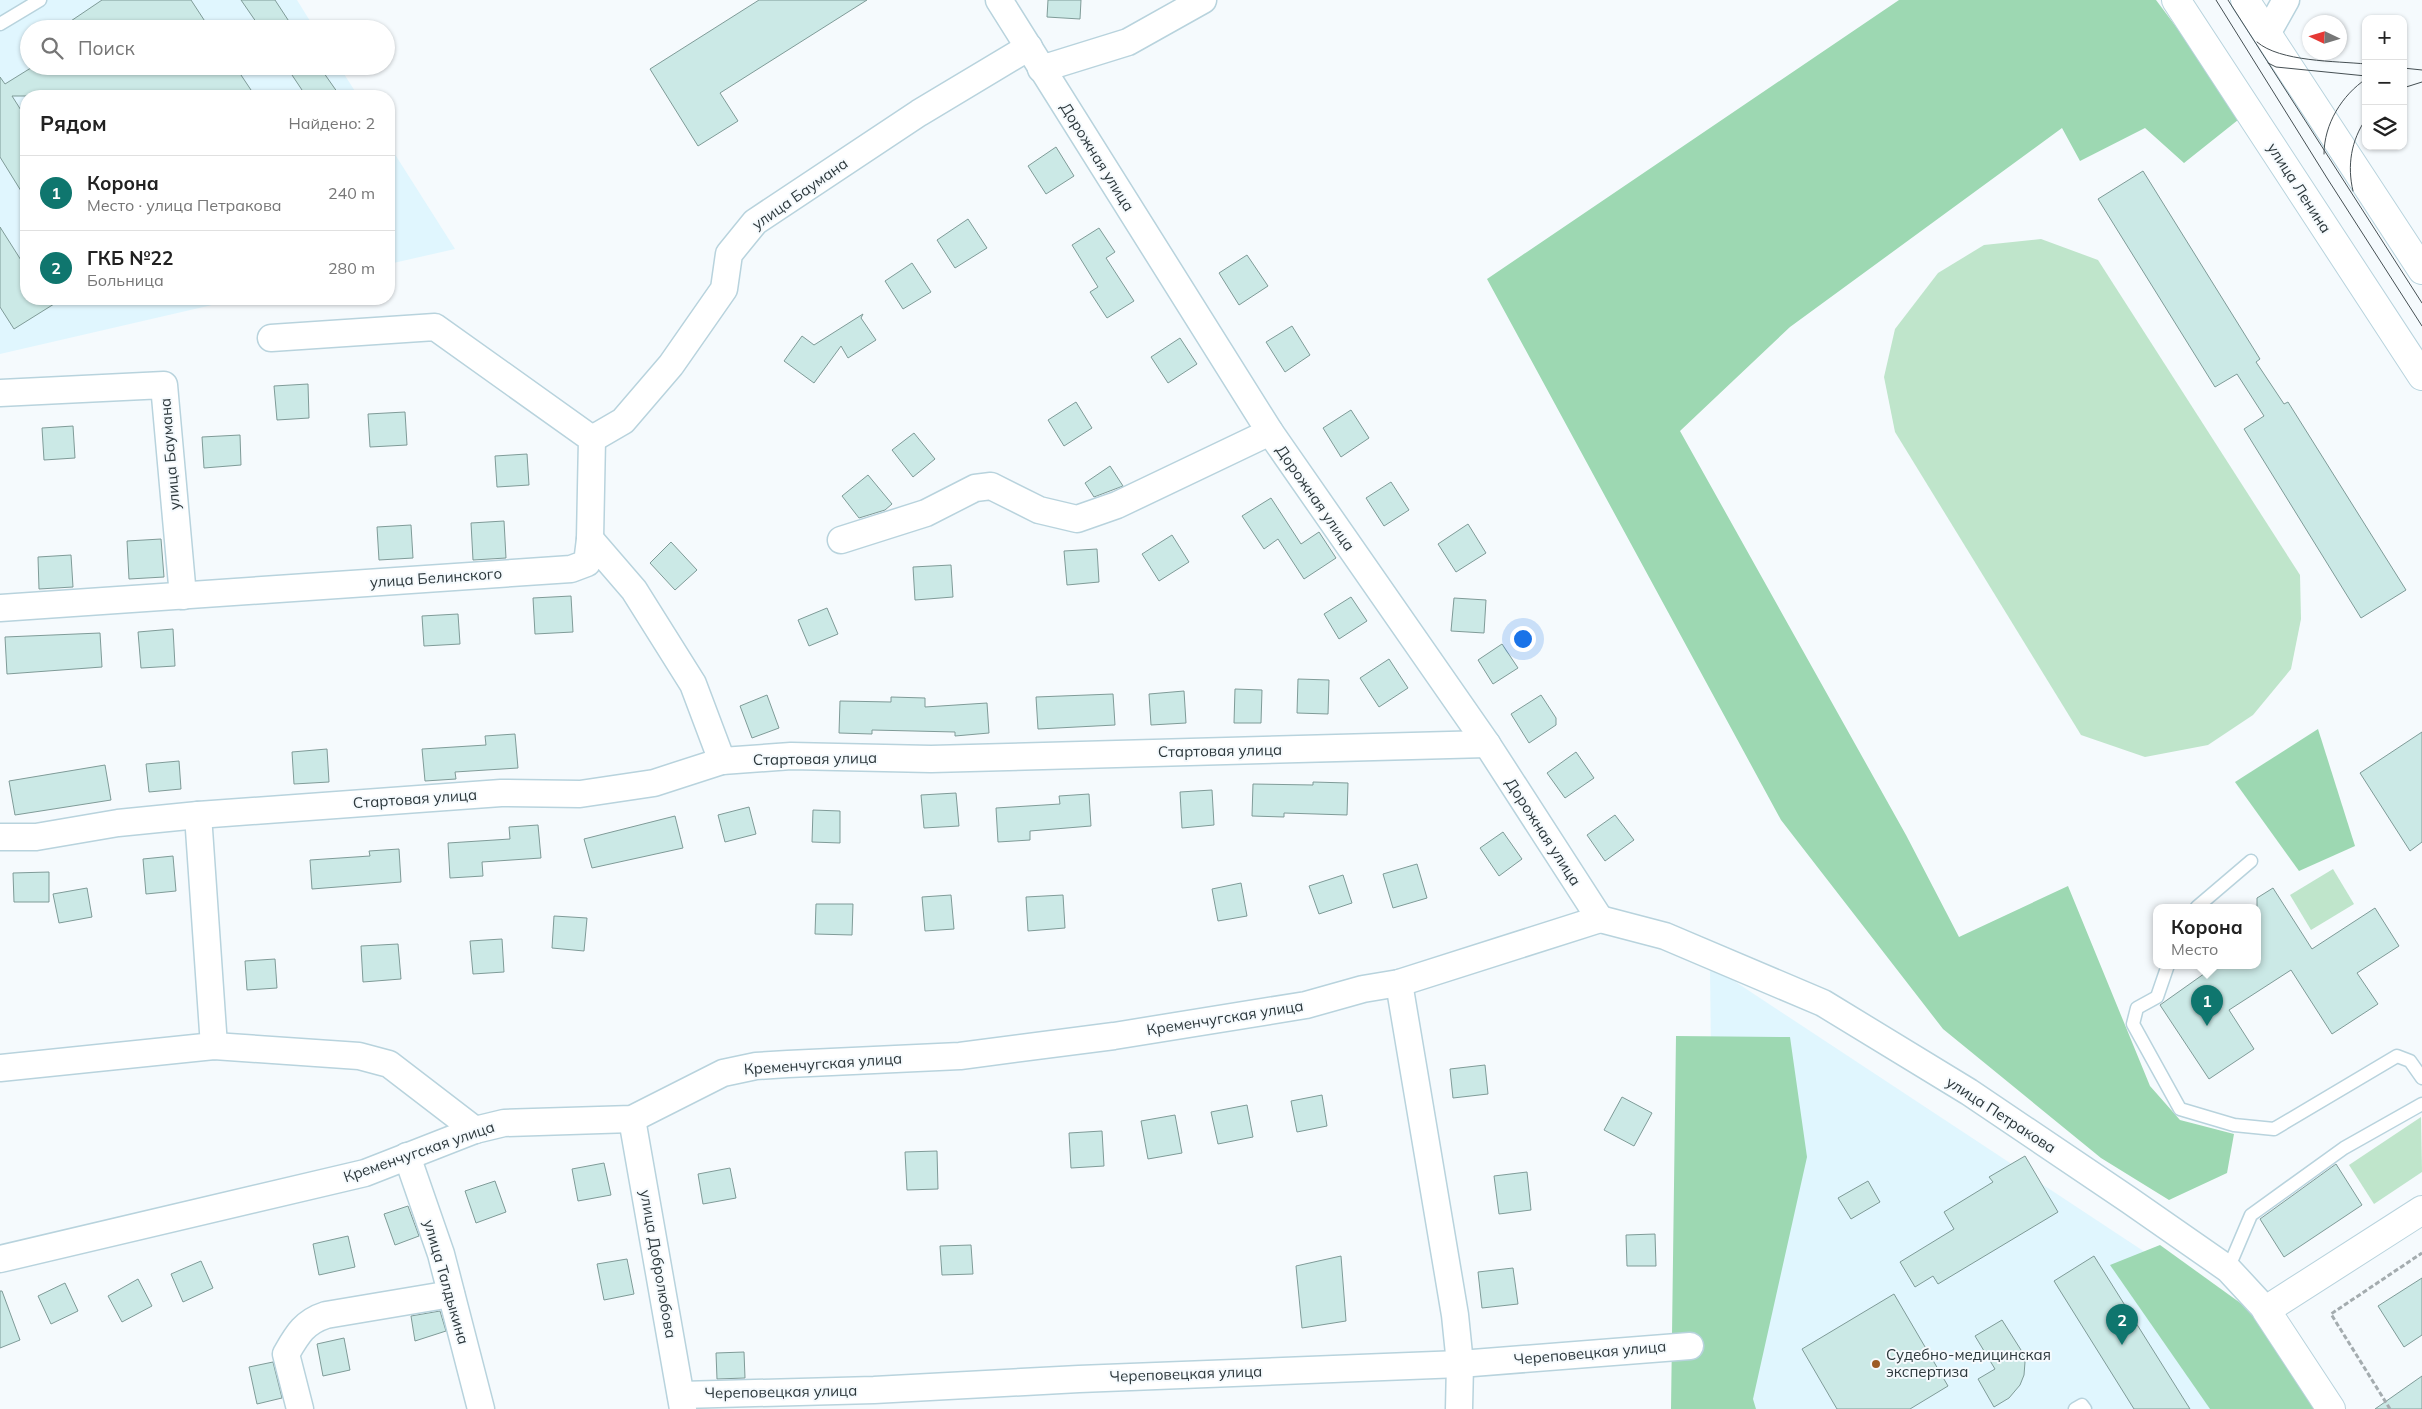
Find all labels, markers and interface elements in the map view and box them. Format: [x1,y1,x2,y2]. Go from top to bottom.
north arrow [2302,15,2347,60]
map controls [2362,15,2407,150]
button: + [2362,15,2407,60]
search box [20,20,395,75]
icon: search [38,34,66,62]
text: Поиск [78,36,135,60]
button: − [2362,60,2407,105]
street label: Дорожная улица [1056,99,1139,215]
button: layers [2362,105,2407,150]
text: Рядом [40,110,107,136]
text: Найдено: 2 [289,113,375,133]
street label: улица Ленина [2263,139,2336,236]
street label: улица Баумана [748,154,851,234]
text: Корона [87,171,159,195]
text: 1 [51,183,61,203]
text: 240 m [328,183,375,203]
text: Место · улица Петракова [87,195,282,215]
text: ГКБ №22 [87,246,173,270]
text: 2 [51,258,61,278]
text: 280 m [328,258,375,278]
text: Больница [87,270,164,290]
street label: улица Баумана [155,397,184,511]
street label: Дорожная улица [1272,441,1359,554]
street label: улица Белинского [369,563,503,592]
your location [1510,626,1536,652]
street label: Стартовая улица [1158,740,1282,761]
street label: Стартовая улица [753,748,877,769]
street label: Дорожная улица [1501,774,1585,889]
street label: Стартовая улица [352,785,478,812]
popup [2153,904,2261,969]
text: Корона [2171,915,2243,939]
text: Место [2171,939,2218,959]
pin: 1 [2191,985,2223,1026]
street label: Кременчугская улица [1145,996,1305,1039]
street label: Кременчугская улица [743,1048,903,1079]
street label: улица Петракова [1943,1072,2060,1157]
street label: Кременчугская улица [341,1117,497,1186]
street label: улица Добролюбова [636,1188,681,1340]
street label: улица Талдыкина [420,1217,473,1346]
pin: 2 [2106,1304,2138,1345]
street label: Череповецкая улица [1513,1336,1667,1369]
place label: Судебно-медицинская экспертиза [1886,1345,2051,1381]
marker: Судебно-медицинская экспертиза [1870,1358,1882,1370]
street label: Череповецкая улица [1109,1361,1263,1386]
street label: Череповецкая улица [704,1381,858,1402]

